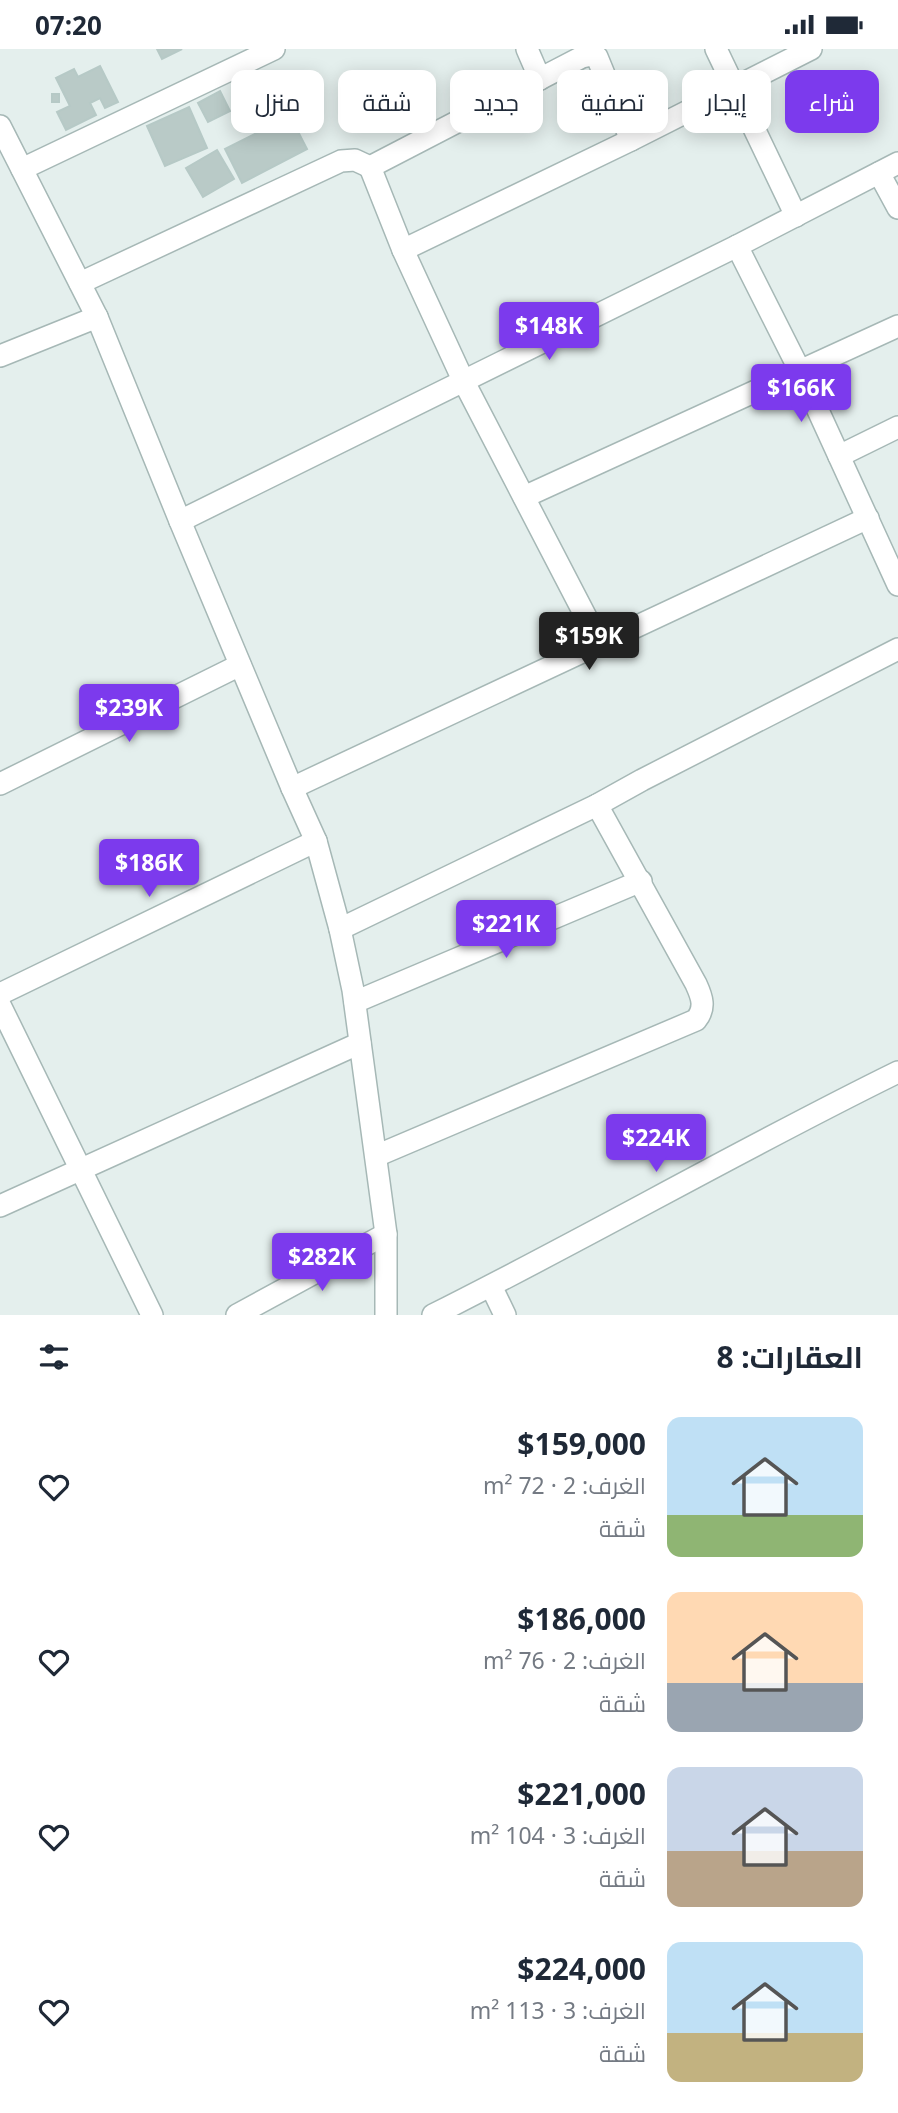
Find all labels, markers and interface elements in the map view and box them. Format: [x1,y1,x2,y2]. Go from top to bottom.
text: 07:20 [35,7,102,43]
chip: منزل [231,70,324,133]
chip: شقة [338,70,436,133]
chip: جديد [450,70,543,133]
chip: تصفية [557,70,668,133]
chip: إيجار [682,70,771,133]
chip: شراء [785,70,879,133]
pin: $148K [500,303,598,362]
text: $148K [515,309,583,341]
pin: $166K [752,365,850,424]
text: $166K [767,371,835,403]
pin: $159K [540,613,638,672]
text: $159K [555,619,623,651]
pin: $239K [80,685,178,744]
text: $239K [95,691,163,723]
pin: $186K [100,839,198,899]
text: $186K [115,846,183,878]
pin: $221K [457,901,555,960]
text: $221K [472,907,540,939]
pin: $224K [607,1115,705,1174]
text: $224K [622,1121,690,1153]
pin: $282K [273,1233,371,1293]
text: $282K [288,1240,356,1272]
text: العقارات: 8 [716,1336,863,1377]
icon: filters [35,1338,73,1376]
text: $159,000 [517,1423,646,1464]
icon: home [723,1445,807,1529]
icon: heart [35,1468,73,1506]
text: الغرف: 2 · 72 m² [483,1469,646,1501]
text: شقة [599,1512,646,1544]
text: $186,000 [517,1598,646,1639]
icon: home [723,1620,807,1704]
icon: heart [35,1643,73,1681]
text: الغرف: 2 · 76 m² [483,1644,646,1676]
text: شقة [599,1687,646,1719]
text: $221,000 [517,1773,646,1814]
icon: home [723,1795,807,1879]
icon: heart [35,1818,73,1856]
text: الغرف: 3 · 104 m² [470,1819,646,1851]
text: شقة [599,1862,646,1894]
text: $224,000 [517,1948,646,1989]
icon: home [723,1970,807,2054]
icon: heart [35,1993,73,2031]
text: الغرف: 3 · 113 m² [470,1994,646,2026]
text: شقة [599,2037,646,2069]

